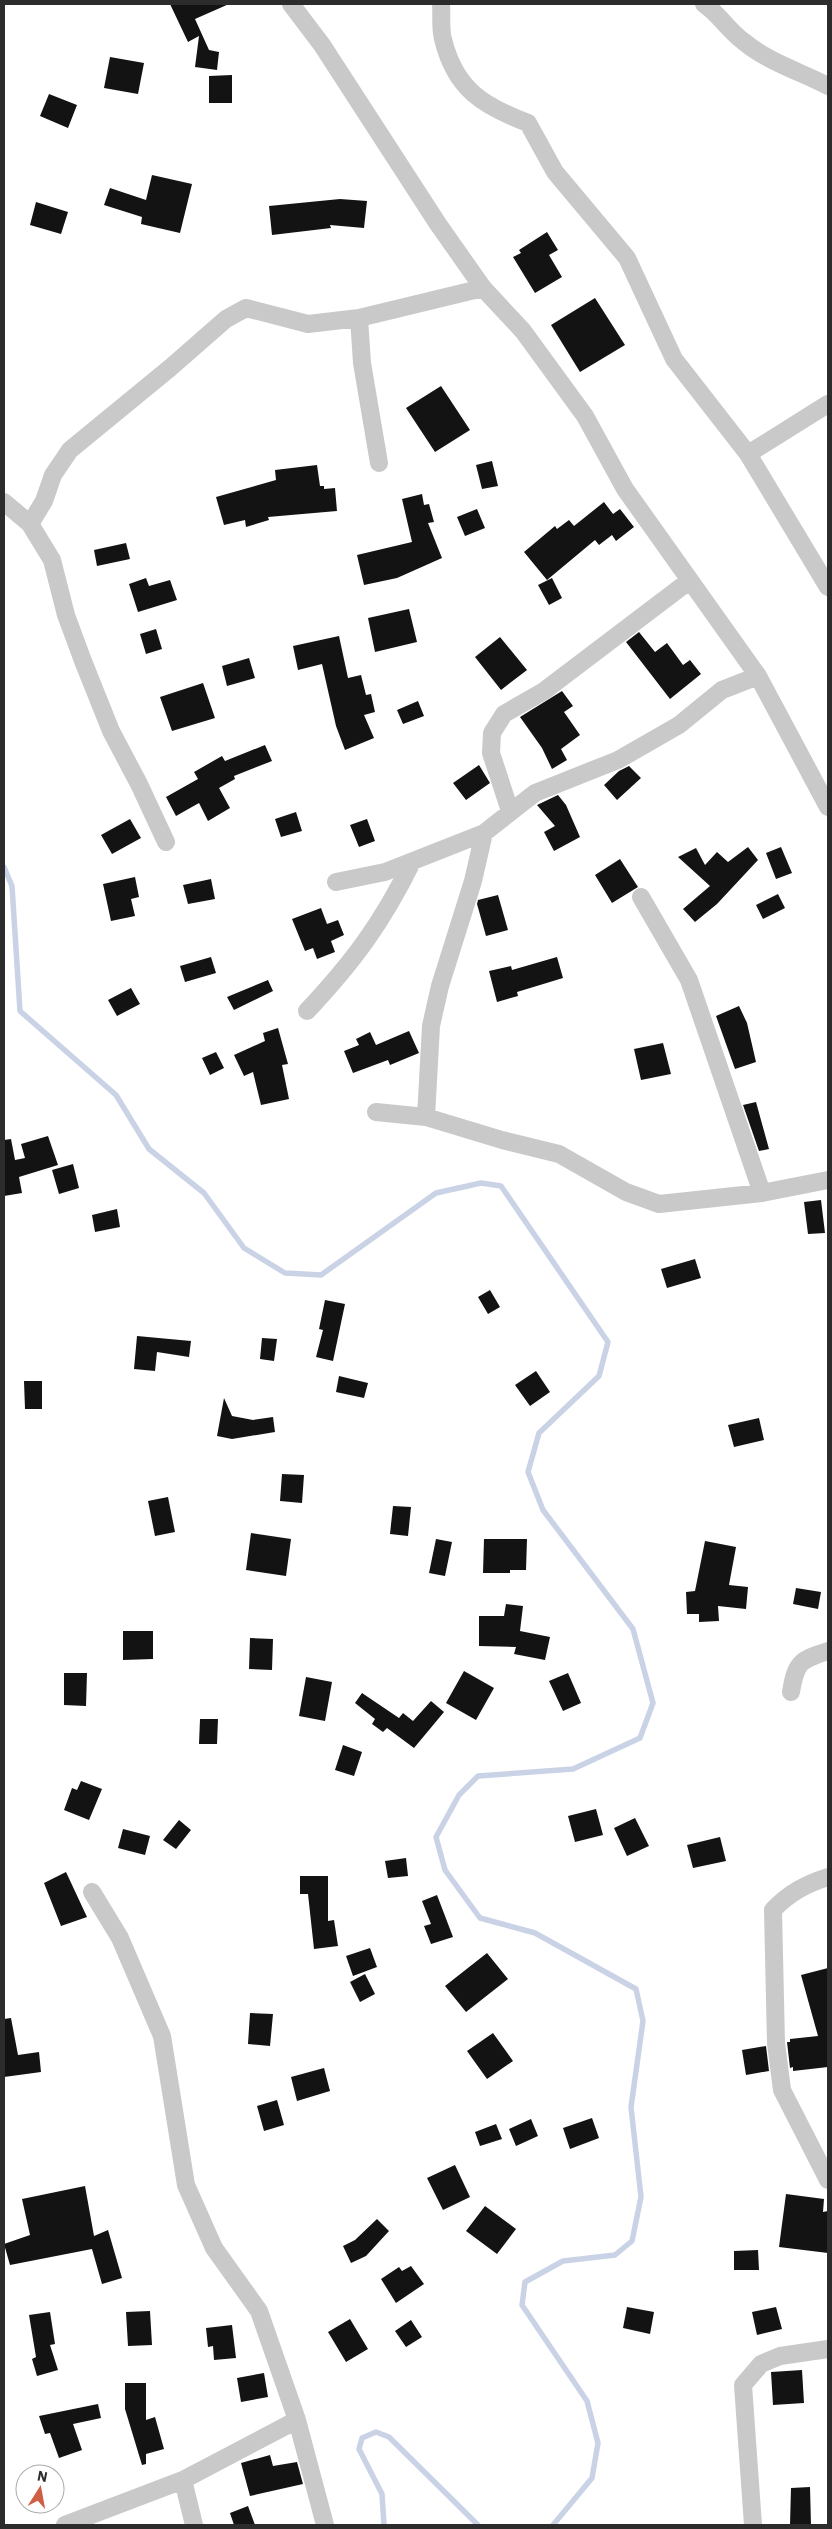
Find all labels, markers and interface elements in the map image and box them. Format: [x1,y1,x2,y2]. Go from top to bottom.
north arrow [15,2464,65,2514]
text: N [36,2466,49,2486]

